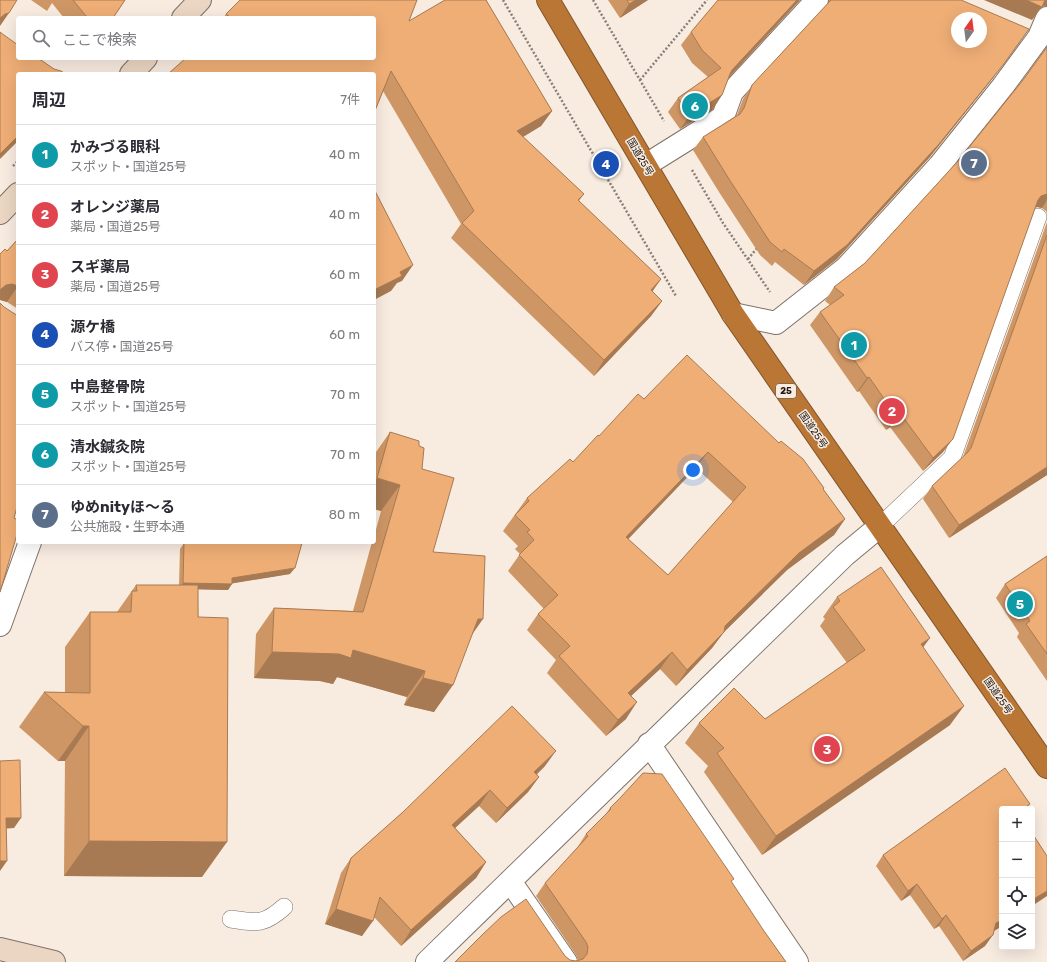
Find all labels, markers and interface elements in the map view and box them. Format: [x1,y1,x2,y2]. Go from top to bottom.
north arrow [951,12,987,48]
search box [16,16,376,60]
icon: search [30,27,52,49]
text: ここで検索 [62,31,137,49]
text: 周辺 [32,90,66,110]
pin: 6 [682,91,708,121]
text: 7件 [340,92,360,107]
street label: 国道25号 [624,136,656,178]
text: かみづる眼科 [70,138,160,156]
text: 1 [42,147,48,162]
text: 40 m [329,147,360,162]
pin: 7 [961,148,987,178]
pin: 4 [593,149,619,179]
text: スポット · 国道25号 [70,159,187,174]
text: オレンジ薬局 [70,198,160,216]
text: 2 [41,207,49,222]
text: 40 m [329,207,360,222]
text: 薬局 · 国道25号 [70,219,161,234]
text: スギ薬局 [70,258,130,276]
text: 3 [41,267,49,282]
text: 60 m [329,267,360,282]
text: 薬局 · 国道25号 [70,279,161,294]
text: 源ケ橋 [70,318,115,336]
text: 4 [41,327,49,342]
text: 60 m [329,327,360,342]
pin: 1 [841,330,867,360]
text: バス停 · 国道25号 [70,339,174,354]
text: 中島整骨院 [70,378,145,396]
road number: 25 [776,384,796,398]
text: 5 [41,387,49,402]
text: 70 m [330,387,360,402]
pin: 2 [879,396,905,426]
text: スポット · 国道25号 [70,399,187,414]
street label: 国道25号 [796,409,830,451]
text: 清水鍼灸院 [70,438,145,456]
text: 6 [41,447,49,462]
text: 70 m [330,447,360,462]
text: スポット · 国道25号 [70,459,187,474]
your location [683,460,703,480]
text: ゆめnityほ〜る [70,498,175,516]
text: 7 [41,507,49,522]
text: 80 m [329,507,360,522]
text: 公共施設 · 生野本通 [70,519,185,534]
pin: 5 [1007,589,1033,619]
street label: 国道25号 [981,675,1015,717]
pin: 3 [814,734,840,764]
map controls [999,806,1035,950]
button: + [999,806,1035,842]
button: − [999,842,1035,878]
button: locate [999,878,1035,914]
button: layers [999,914,1035,950]

